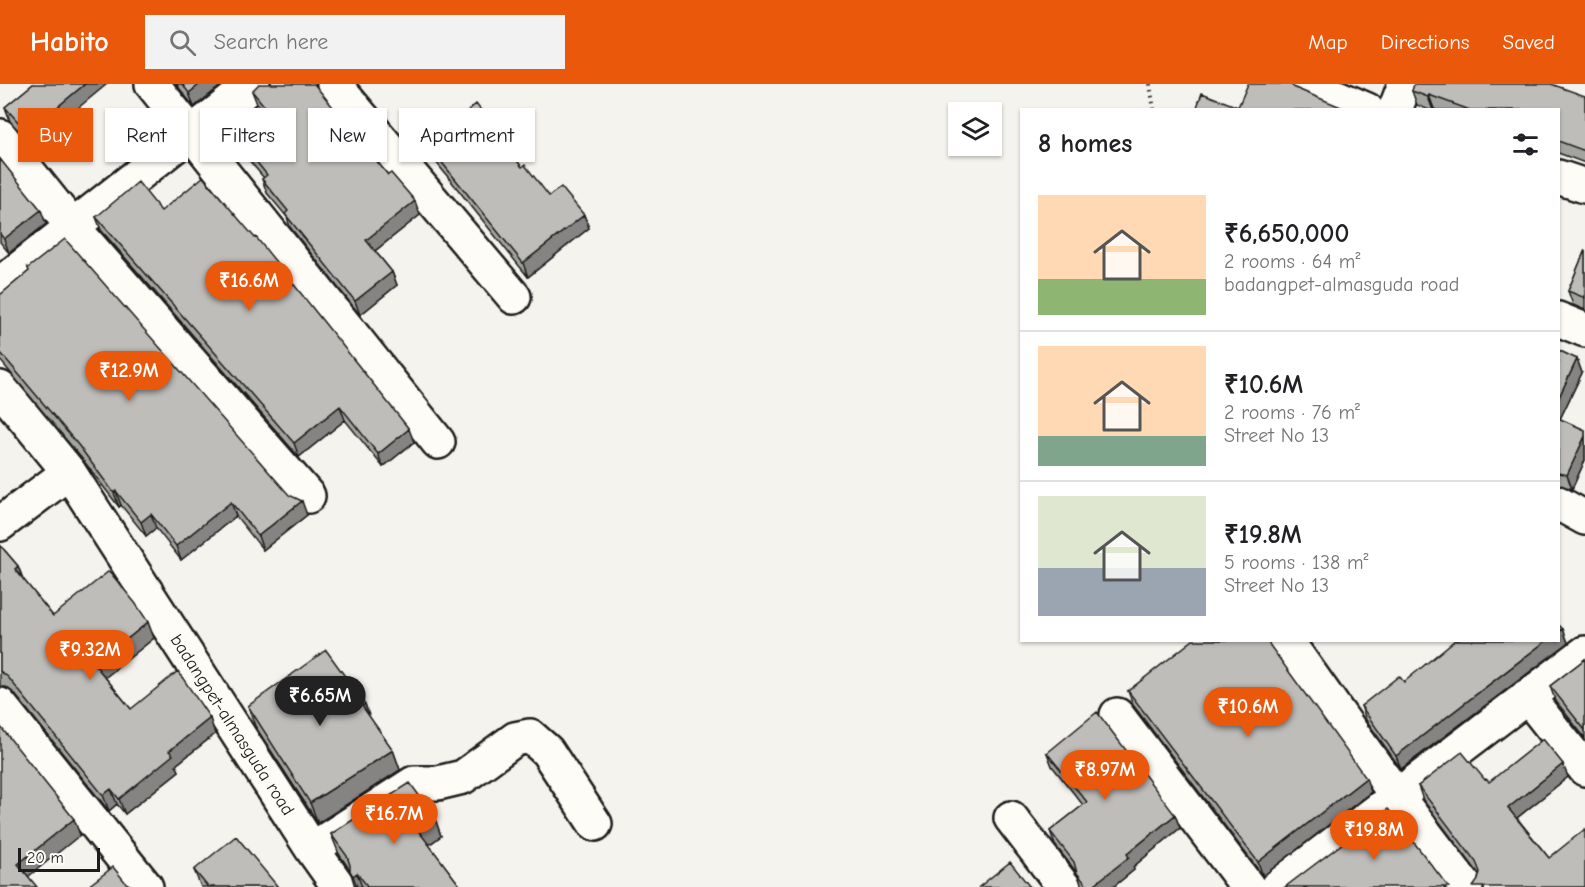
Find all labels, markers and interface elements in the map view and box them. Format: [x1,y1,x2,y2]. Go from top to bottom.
search box [145,15,565,69]
text: Habito [30,26,109,58]
icon: search [166,26,199,59]
text: Search here [214,29,328,55]
text: Map [1308,30,1348,54]
text: Directions [1381,30,1470,54]
text: Saved [1503,30,1555,54]
map controls [948,102,1002,156]
button: layers [948,102,1002,156]
chip: Buy [18,108,93,162]
chip: Rent [105,108,188,162]
chip: Filters [200,108,296,162]
chip: New [308,108,387,162]
chip: Apartment [399,108,535,162]
icon: filters [1509,128,1542,161]
text: 8 homes [1038,129,1132,159]
icon: home [1086,219,1158,291]
text: ₹6,650,000 [1224,219,1349,249]
text: 2 rooms · 64 m² [1224,250,1360,273]
pin: ₹16.6M [200,261,298,312]
text: ₹16.6M [219,269,279,292]
text: badangpet-almasguda road [1224,273,1459,296]
pin: ₹12.9M [80,351,178,402]
text: ₹12.9M [99,359,159,382]
icon: home [1086,370,1158,442]
text: ₹10.6M [1224,370,1303,400]
text: 2 rooms · 76 m² [1224,401,1360,424]
text: Street No 13 [1224,424,1329,447]
icon: home [1086,520,1158,592]
text: ₹19.8M [1224,520,1302,550]
text: 5 rooms · 138 m² [1224,551,1369,574]
text: Street No 13 [1224,574,1329,597]
pin: ₹9.32M [41,630,139,681]
street label: badangpet-almasguda road [166,630,298,820]
text: ₹9.32M [59,638,121,661]
pin: ₹6.65M [271,676,369,727]
text: ₹6.65M [289,684,351,707]
pin: ₹10.6M [1199,687,1297,738]
text: ₹10.6M [1218,695,1278,718]
pin: ₹8.97M [1056,750,1154,801]
text: ₹8.97M [1075,758,1135,781]
pin: ₹16.7M [345,794,443,845]
text: ₹16.7M [365,802,423,825]
pin: ₹19.8M [1325,810,1423,861]
text: ₹19.8M [1344,818,1404,841]
scale bar [18,845,100,872]
text: 20 m [27,849,64,867]

